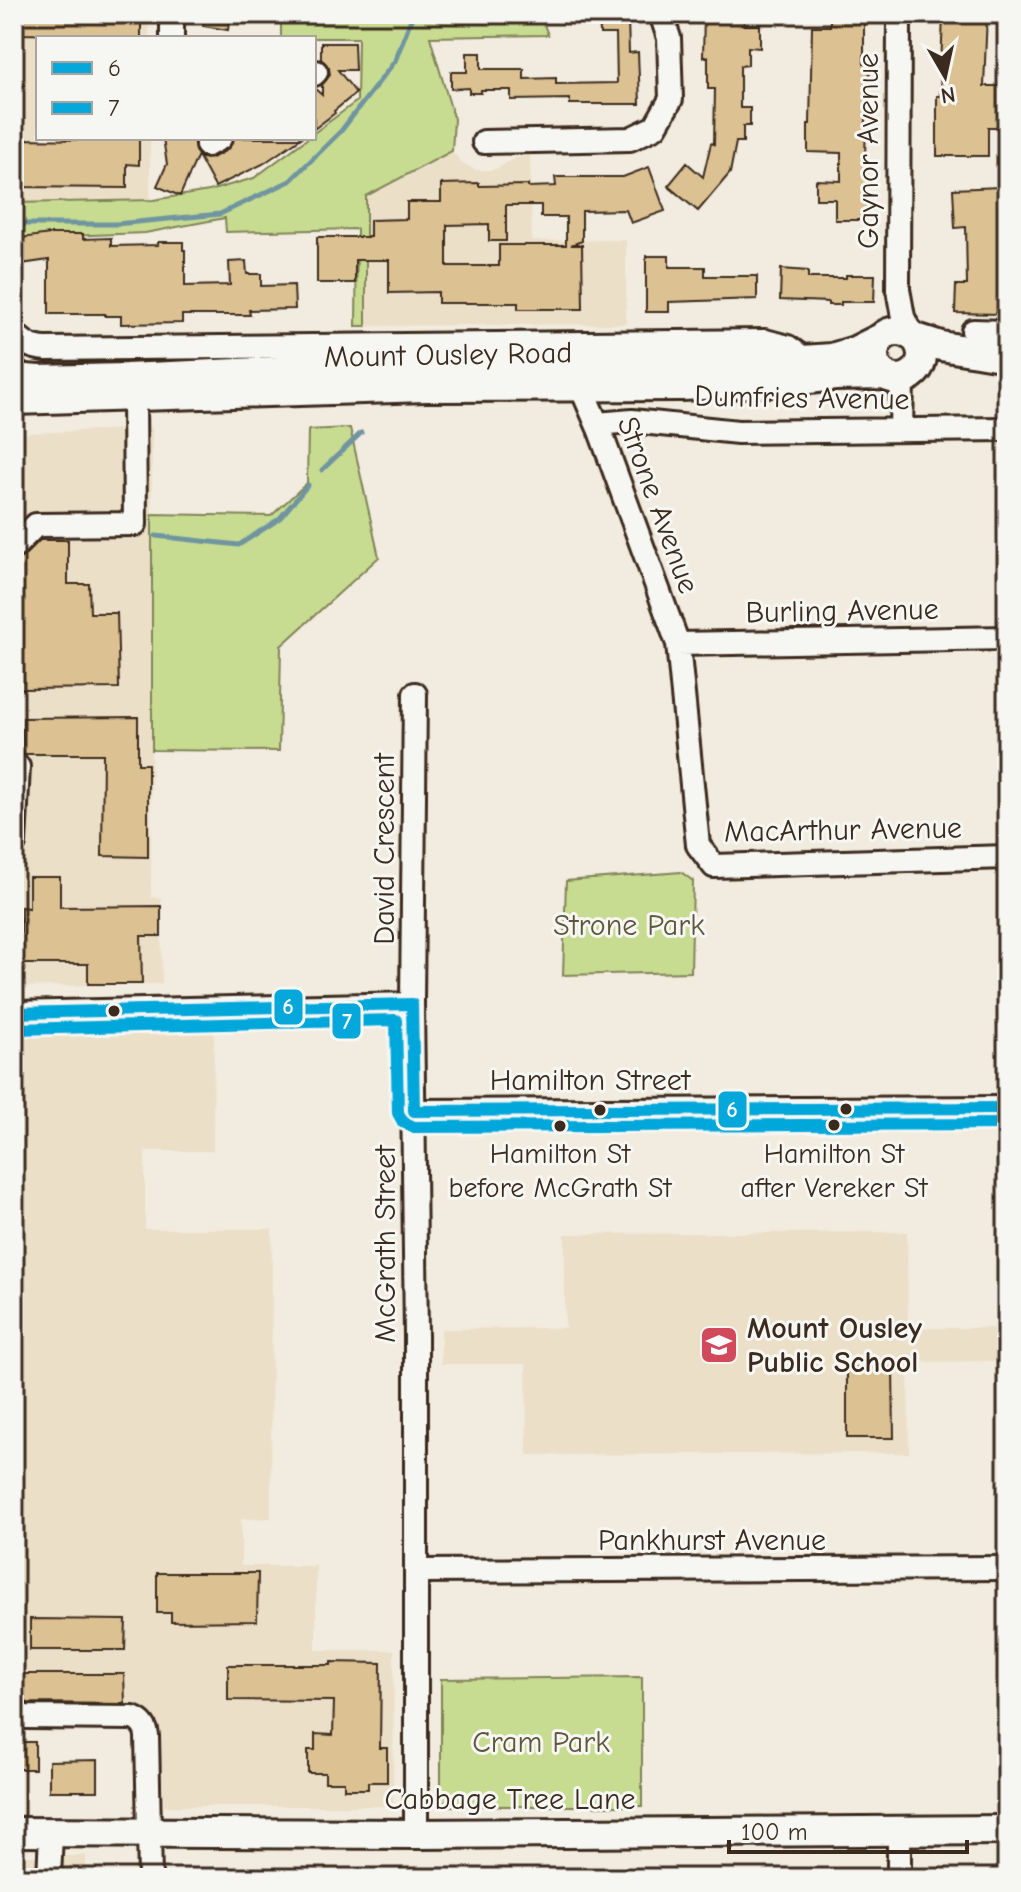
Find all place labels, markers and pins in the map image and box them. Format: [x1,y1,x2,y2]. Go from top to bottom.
unlabelled marker [106,1003,122,1019]
unlabelled marker [838,1101,854,1117]
unlabelled marker [592,1102,608,1118]
marker: Hamilton St after Vereker St [826,1117,842,1133]
marker: Hamilton St before McGrath St [552,1118,568,1134]
place label: Hamilton St before McGrath St [449,1138,672,1204]
place label: Hamilton St after Vereker St [741,1138,928,1204]
place label: Mount Ousley Public School [747,1311,922,1380]
school or university icon: Mount Ousley Public School [698,1324,740,1366]

